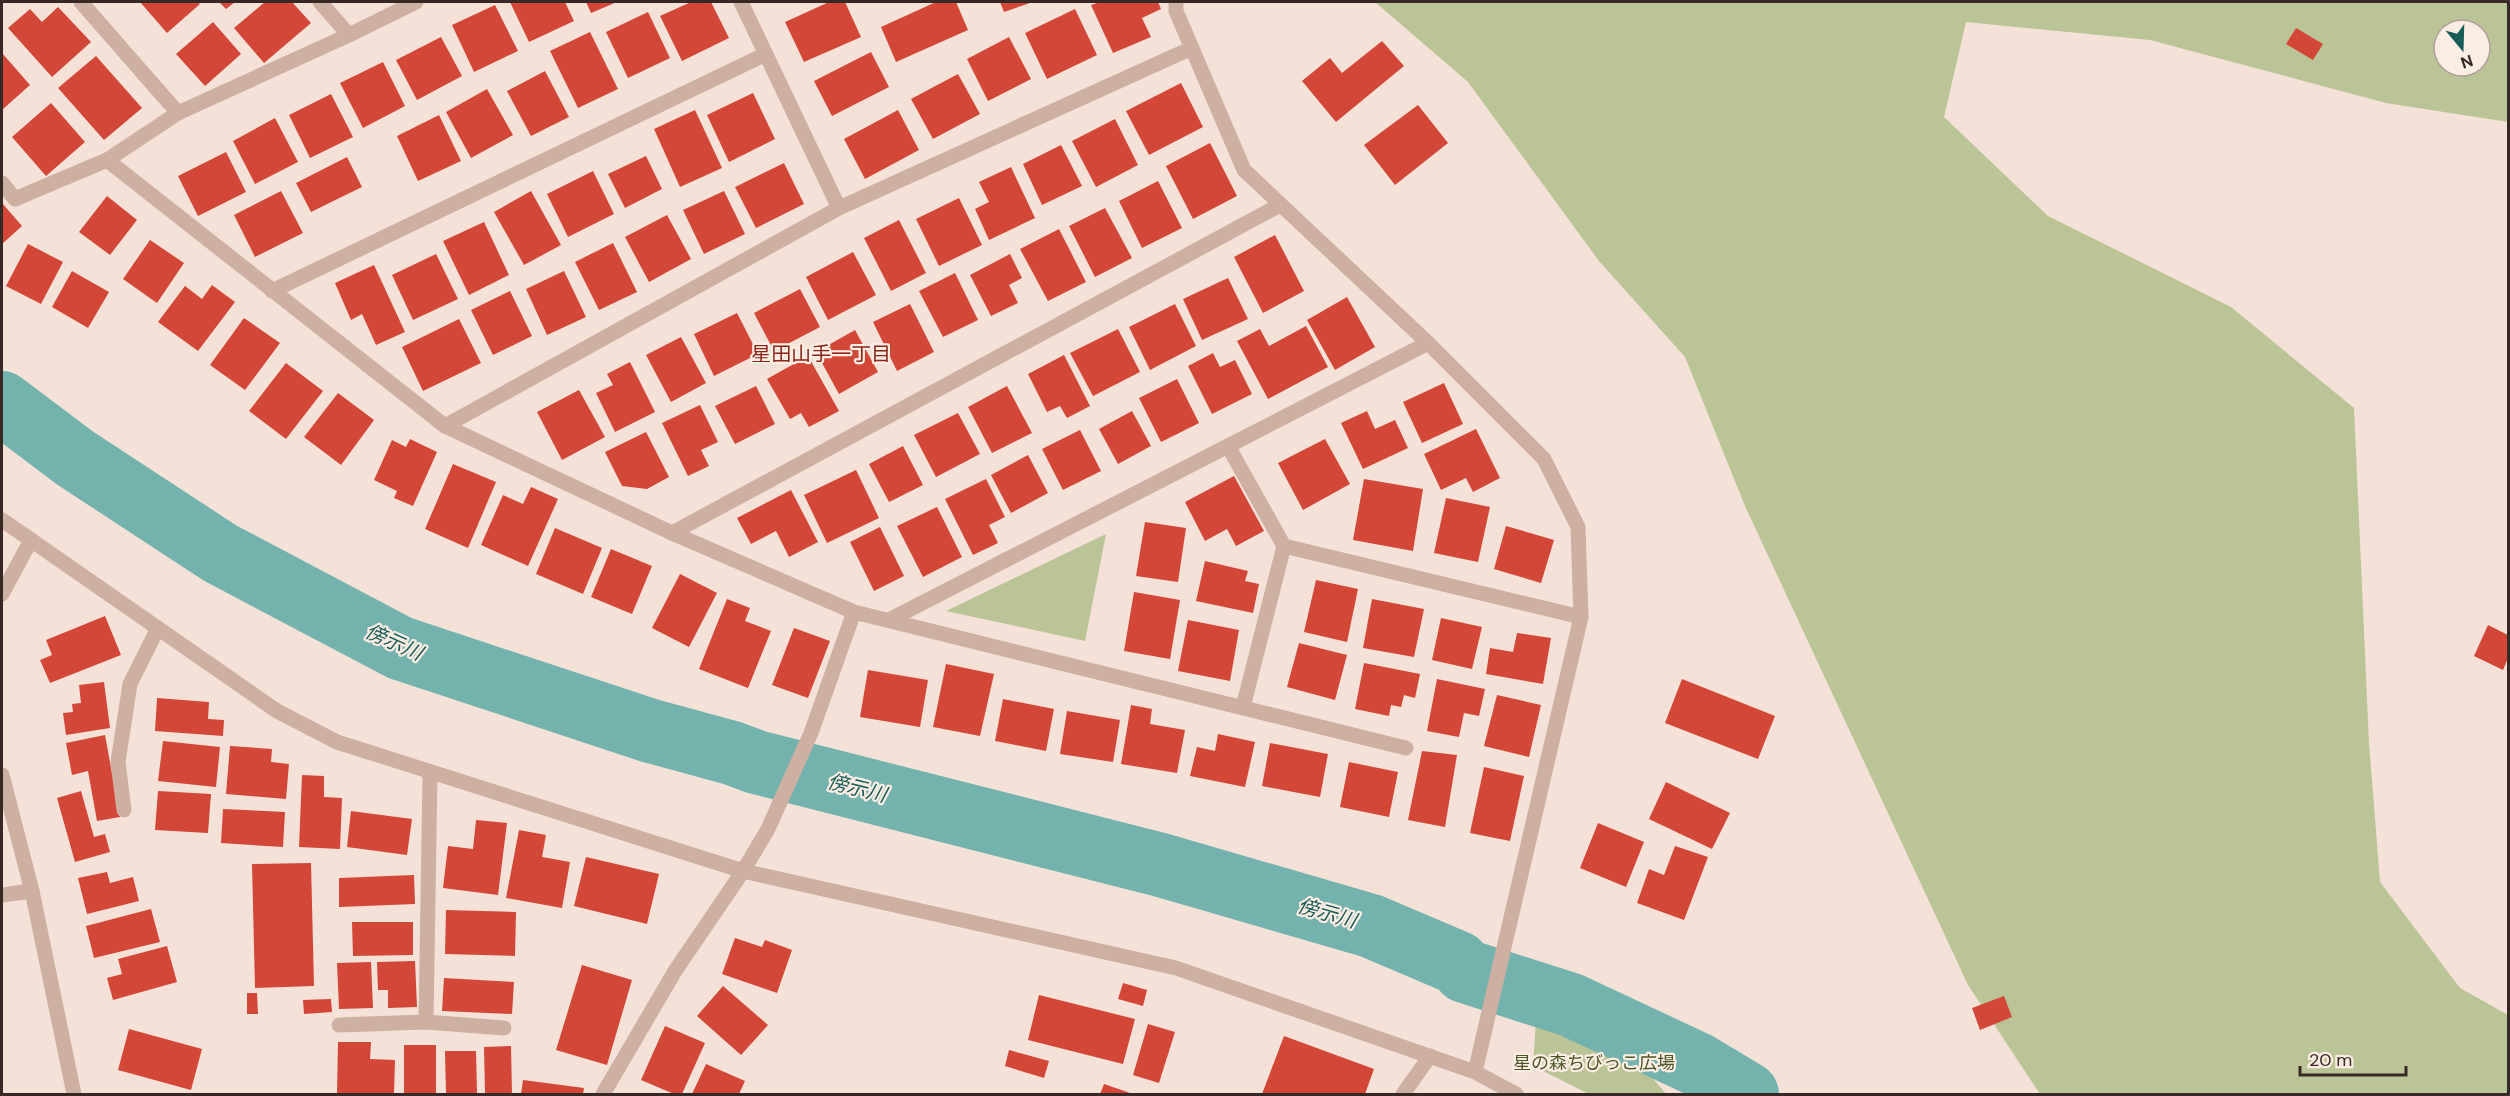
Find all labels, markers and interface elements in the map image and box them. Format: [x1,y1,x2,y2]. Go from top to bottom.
north arrow [2432,18,2492,78]
text: N [2458,50,2476,74]
district label: 星田山手一丁目 [751,341,891,367]
water label: 傍示川 [361,618,429,667]
water label: 傍示川 [825,768,891,808]
water label: 傍示川 [1295,892,1361,934]
scale bar [2300,1039,2406,1077]
text: 20 m [2309,1048,2352,1072]
park label: 星の森ちびっこ広場 [1513,1051,1675,1075]

